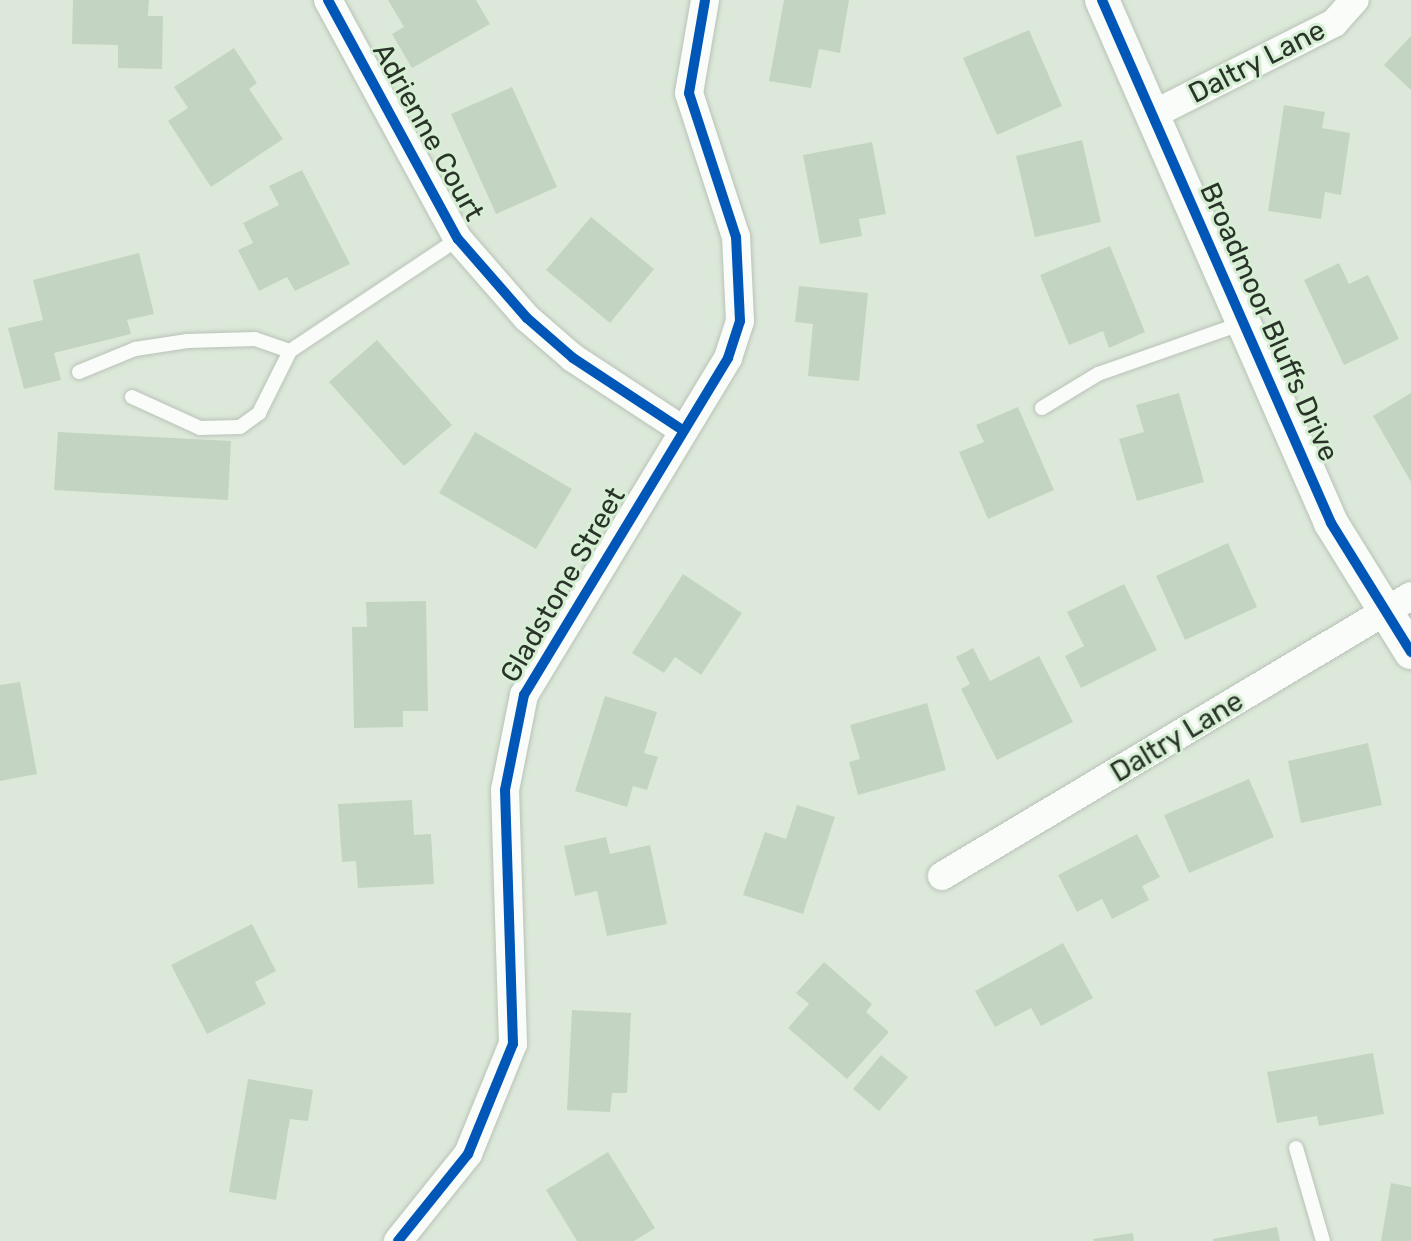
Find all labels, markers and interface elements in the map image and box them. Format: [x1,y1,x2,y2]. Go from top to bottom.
street label: Daltry Lane [1183,13,1331,111]
street label: Adrienne Court [365,37,491,227]
street label: Broadmoor Bluffs Drive [1192,177,1346,467]
street label: Gladstone Street [494,481,632,689]
street label: Daltry Lane [1104,684,1250,790]

